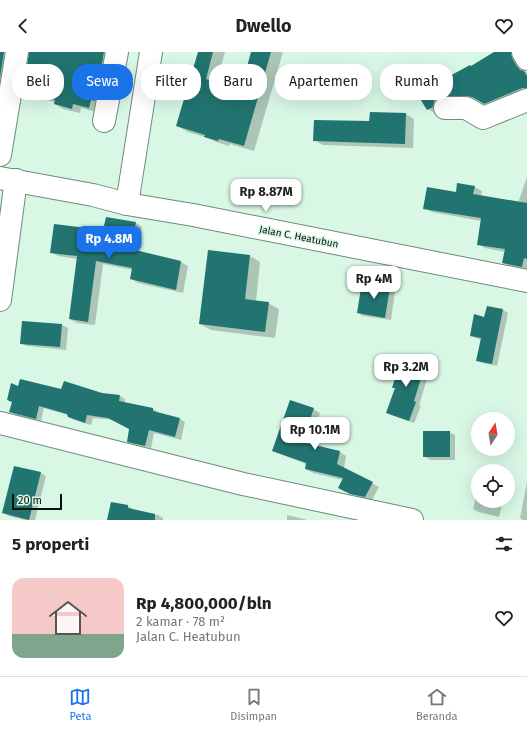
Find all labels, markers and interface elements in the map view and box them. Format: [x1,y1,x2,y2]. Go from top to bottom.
icon: back [12,15,34,37]
text: Dwello [235,15,292,37]
icon: heart [493,15,515,37]
chip: Beli [12,64,64,100]
chip: Sewa [72,64,133,100]
chip: Filter [141,64,201,100]
chip: Baru [209,64,267,100]
chip: Apartemen [275,64,372,100]
chip: Rumah [380,64,453,100]
pin: Rp 8.87M [225,179,307,213]
text: Rp 8.87M [239,184,293,199]
street label: Jalan C. Heatubun [258,223,339,251]
pin: Rp 4.8M [72,226,146,260]
text: Rp 4.8M [85,231,133,246]
pin: Rp 4M [346,266,402,300]
text: Rp 4M [356,271,392,286]
pin: Rp 3.2M [369,354,443,388]
text: Rp 3.2M [383,359,429,374]
north arrow [471,412,515,456]
map controls [471,412,515,508]
pin: Rp 10.1M [274,417,356,451]
text: Rp 10.1M [290,422,340,437]
button: locate [471,464,515,508]
scale bar [12,492,62,511]
text: 20 m [18,494,42,507]
icon: filters [493,533,515,555]
text: 5 properti [12,534,89,555]
text: Rp 4,800,000/bln [136,593,272,614]
icon: home [44,594,92,642]
icon: heart [493,607,515,629]
text: 2 kamar · 78 m² [136,614,225,629]
text: Jalan C. Heatubun [136,629,241,644]
tab: Peta [69,686,91,723]
tab: Disimpan [230,686,277,723]
tab: Beranda [416,686,458,723]

